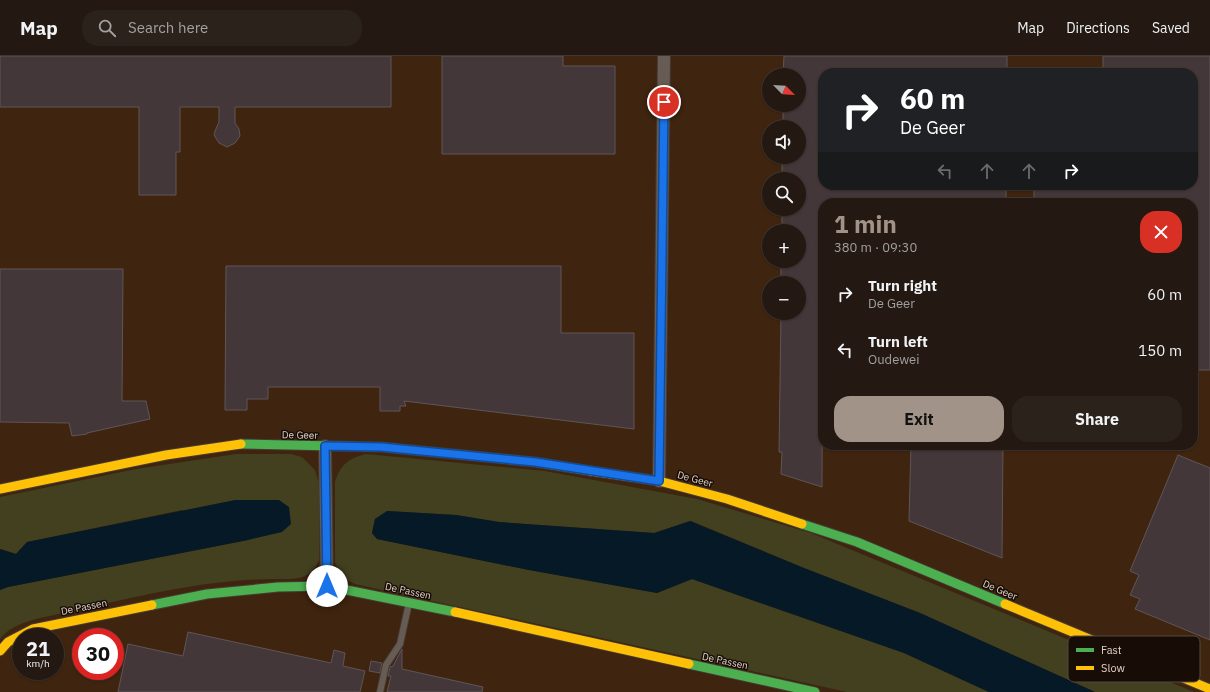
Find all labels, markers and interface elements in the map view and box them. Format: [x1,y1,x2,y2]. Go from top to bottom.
search box [82,10,362,46]
text: Map [20,16,58,40]
icon: search [96,17,118,39]
text: Search here [128,18,208,37]
text: Map [1017,19,1044,37]
text: Directions [1066,19,1130,37]
text: Saved [1152,19,1190,37]
north arrow [762,68,806,112]
map controls [762,68,806,320]
text: 60 m [900,80,965,117]
icon: right [834,84,886,136]
pin [647,85,681,119]
icon: arrive [653,91,675,113]
text: De Geer [900,116,965,139]
button: sound [762,120,806,164]
icon: left [934,160,956,182]
icon: ahead [976,160,998,182]
icon: ahead [1018,160,1040,182]
icon: right [1060,160,1082,182]
button: search [762,172,806,216]
text: 1 min [834,208,897,240]
button: close [1140,211,1182,253]
button: + [762,224,806,268]
text: 380 m · 09:30 [834,239,917,256]
button: − [762,276,806,320]
text: Turn right [868,276,937,295]
icon: right [834,283,856,305]
text: 60 m [1147,285,1182,304]
text: De Geer [868,295,915,312]
text: Turn left [868,332,928,351]
icon: left [834,339,856,361]
text: 150 m [1138,341,1182,360]
text: Oudewei [868,351,920,368]
button: Exit [834,396,1004,442]
button: Share [1012,396,1182,442]
street label: De Geer [282,428,319,442]
street label: De Geer [676,468,714,490]
position arrow [306,565,348,607]
street label: De Geer [981,577,1019,603]
street label: De Passen [384,580,432,602]
street label: De Passen [60,596,108,618]
speed limit sign: 30 [72,628,124,680]
text: 21 [26,635,50,662]
legend [1068,636,1200,682]
text: Fast [1101,643,1122,657]
street label: De Passen [701,650,749,672]
text: km/h [26,657,50,670]
text: Slow [1101,661,1125,675]

